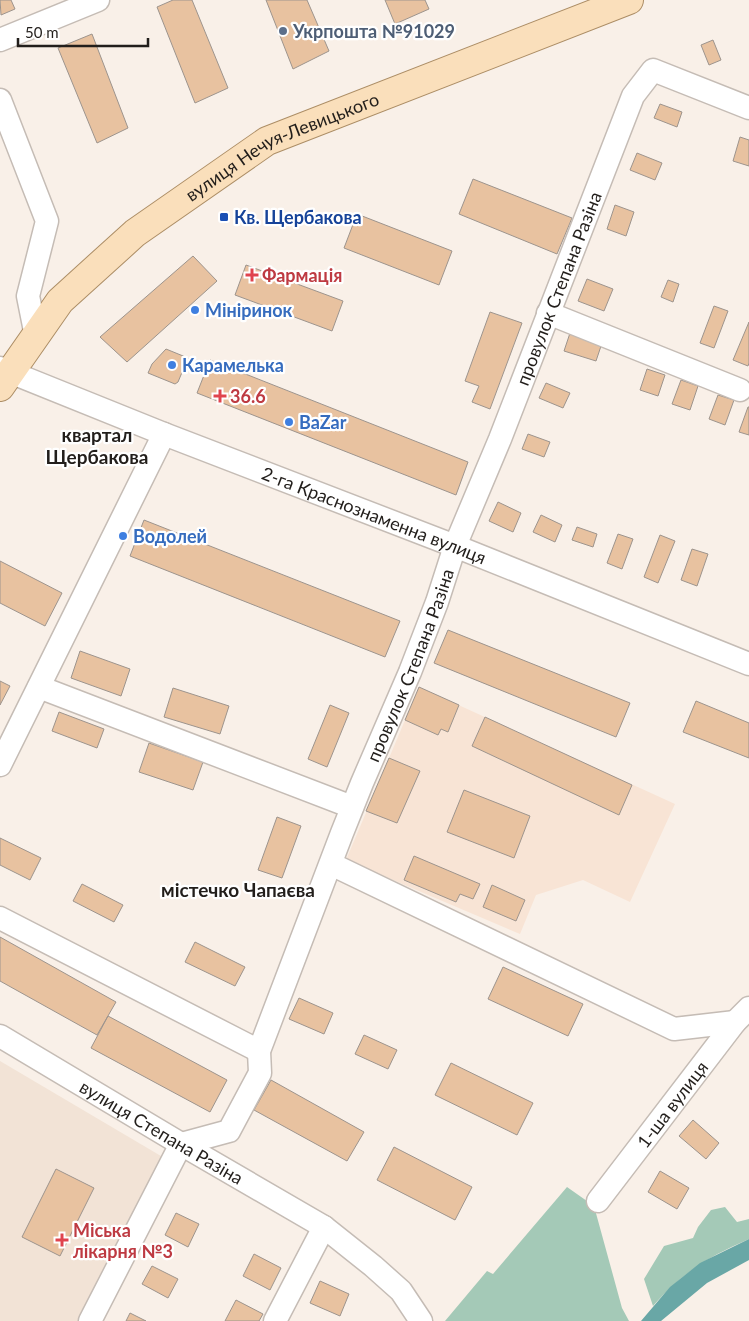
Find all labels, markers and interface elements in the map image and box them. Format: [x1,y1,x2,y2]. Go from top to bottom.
scale bar [18,15,148,47]
place label: Укрпошта №91029 [292,20,455,42]
text: 50 m [25,23,59,41]
marker: Укрпошта №91029 [277,25,289,37]
street label: вулиця Нечуя-Левицького [181,88,382,206]
street label: провулок Степана Разіна [511,188,606,388]
place label: Кв. Щербакова [234,206,362,228]
marker: Кв. Щербакова [218,211,230,223]
place label: Фармація [262,264,342,286]
marker: Фармація [246,269,258,281]
place label: Мініринок [205,299,293,321]
marker: Мініринок [189,304,201,316]
place label: Карамелька [182,354,284,376]
marker: Карамелька [166,359,178,371]
place label: 36.6 [230,385,266,407]
marker: 36.6 [214,390,226,402]
place label: BaZar [299,411,347,433]
marker: BaZar [283,416,295,428]
district label: квартал Щербакова [46,423,148,468]
street label: 2-га Краснознаменна вулиця [259,462,490,568]
place label: Водолей [133,525,207,547]
marker: Водолей [117,530,129,542]
street label: провулок Степана Разіна [362,566,458,765]
district label: містечко Чапаєва [161,878,315,901]
street label: 1-ша вулиця [632,1056,712,1152]
street label: вулиця Степана Разіна [76,1075,247,1189]
place label: Міська лікарня №3 [73,1219,173,1262]
marker: Міська лікарня №3 [55,1233,69,1247]

